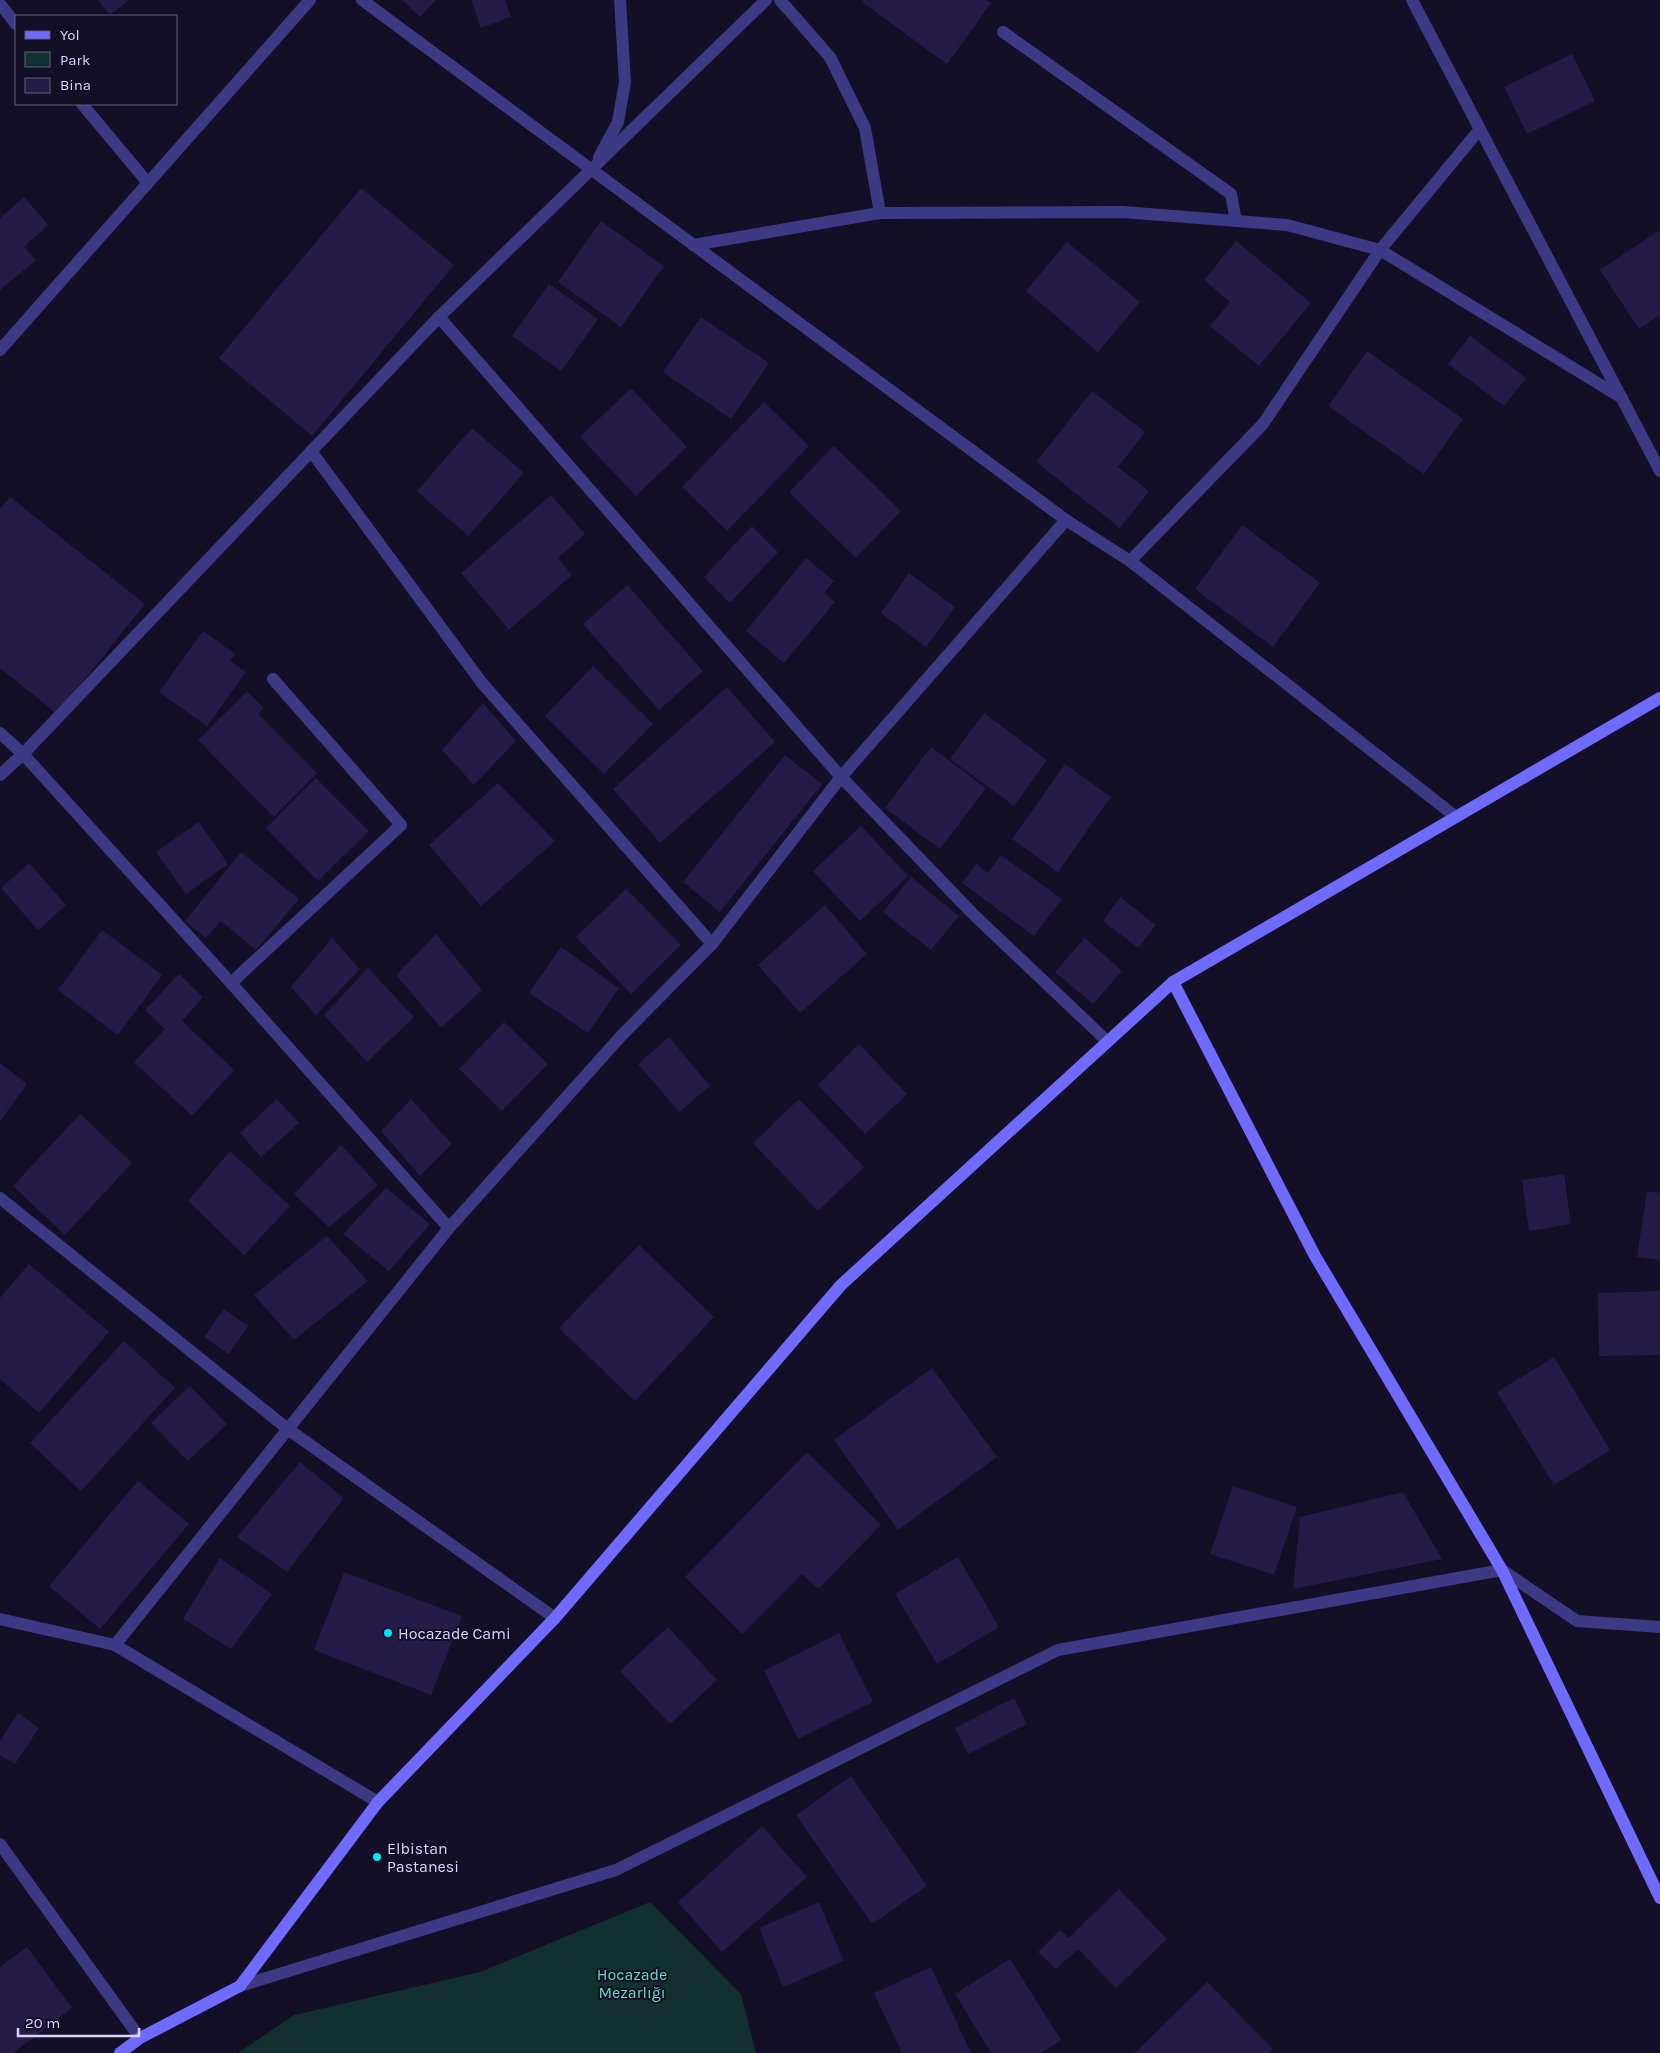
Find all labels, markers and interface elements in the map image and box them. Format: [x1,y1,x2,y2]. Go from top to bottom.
legend [15,15,178,105]
text: Yol [60,26,80,44]
text: Park [60,51,90,69]
text: Bina [60,76,91,94]
place label: Hocazade Cami [398,1624,511,1643]
marker: Hocazade Cami [382,1627,394,1639]
place label: Elbistan Pastanesi [387,1839,459,1876]
marker: Elbistan Pastanesi [371,1851,383,1863]
park label: Hocazade Mezarlığı [597,1965,667,2002]
scale bar [18,2006,139,2038]
text: 20 m [25,2014,60,2032]

